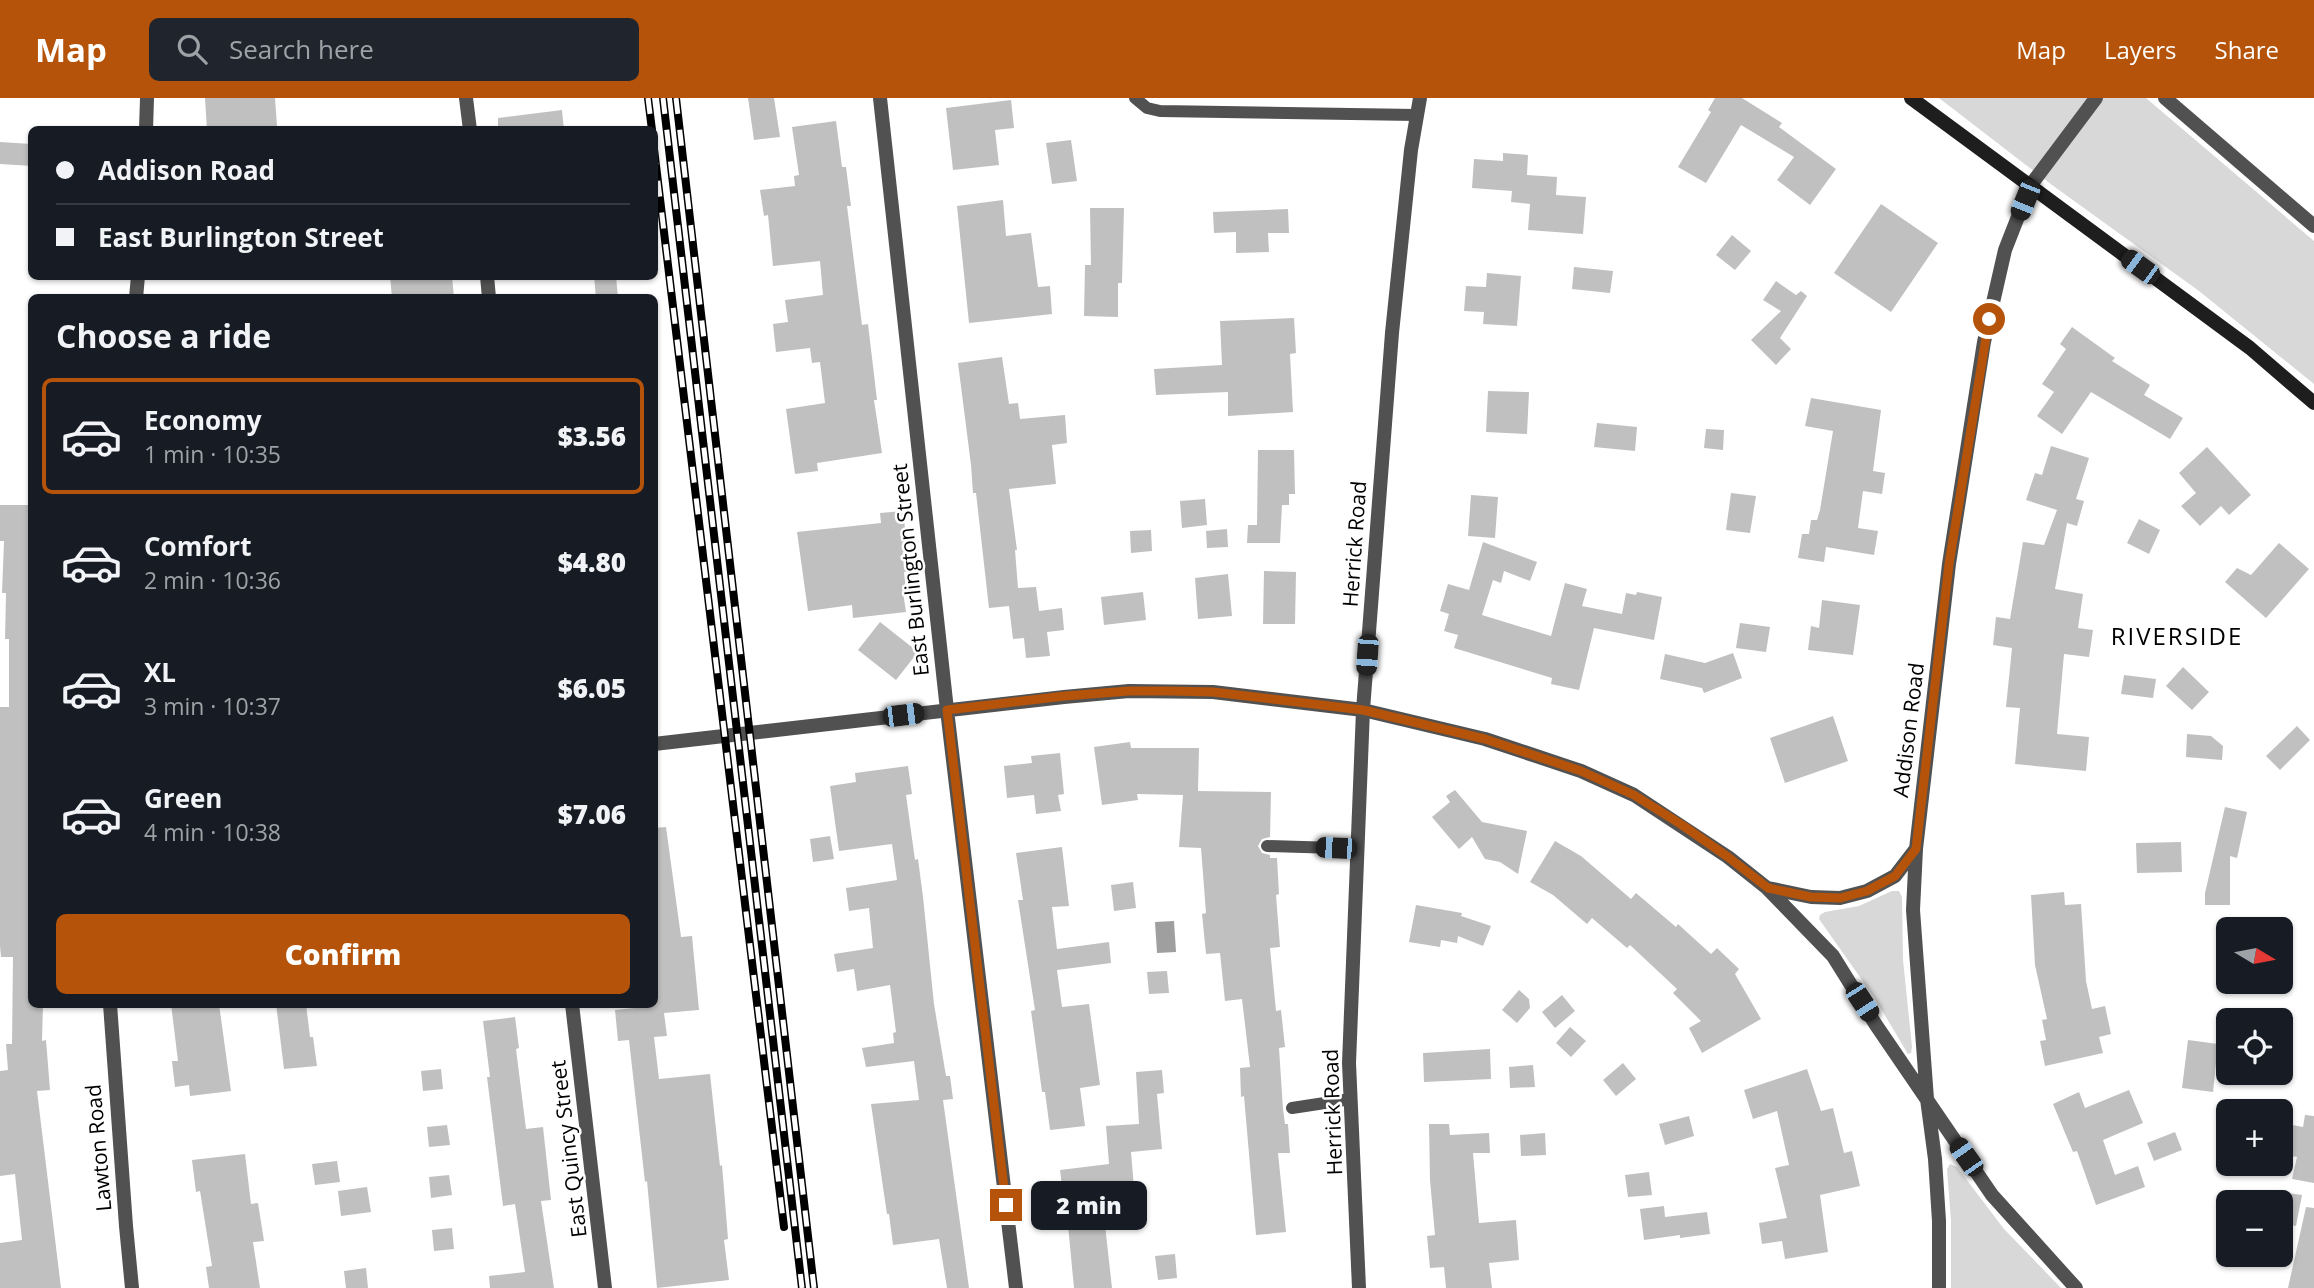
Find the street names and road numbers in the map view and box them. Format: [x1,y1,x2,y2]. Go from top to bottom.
street label: East Burlington Street [885,462,935,678]
street label: Herrick Road [1336,480,1372,608]
street label: Addison Road [1886,661,1930,799]
street label: Herrick Road [1316,1048,1348,1176]
street label: East Quincy Street [543,1059,593,1239]
street label: Lawton Road [78,1083,118,1213]

